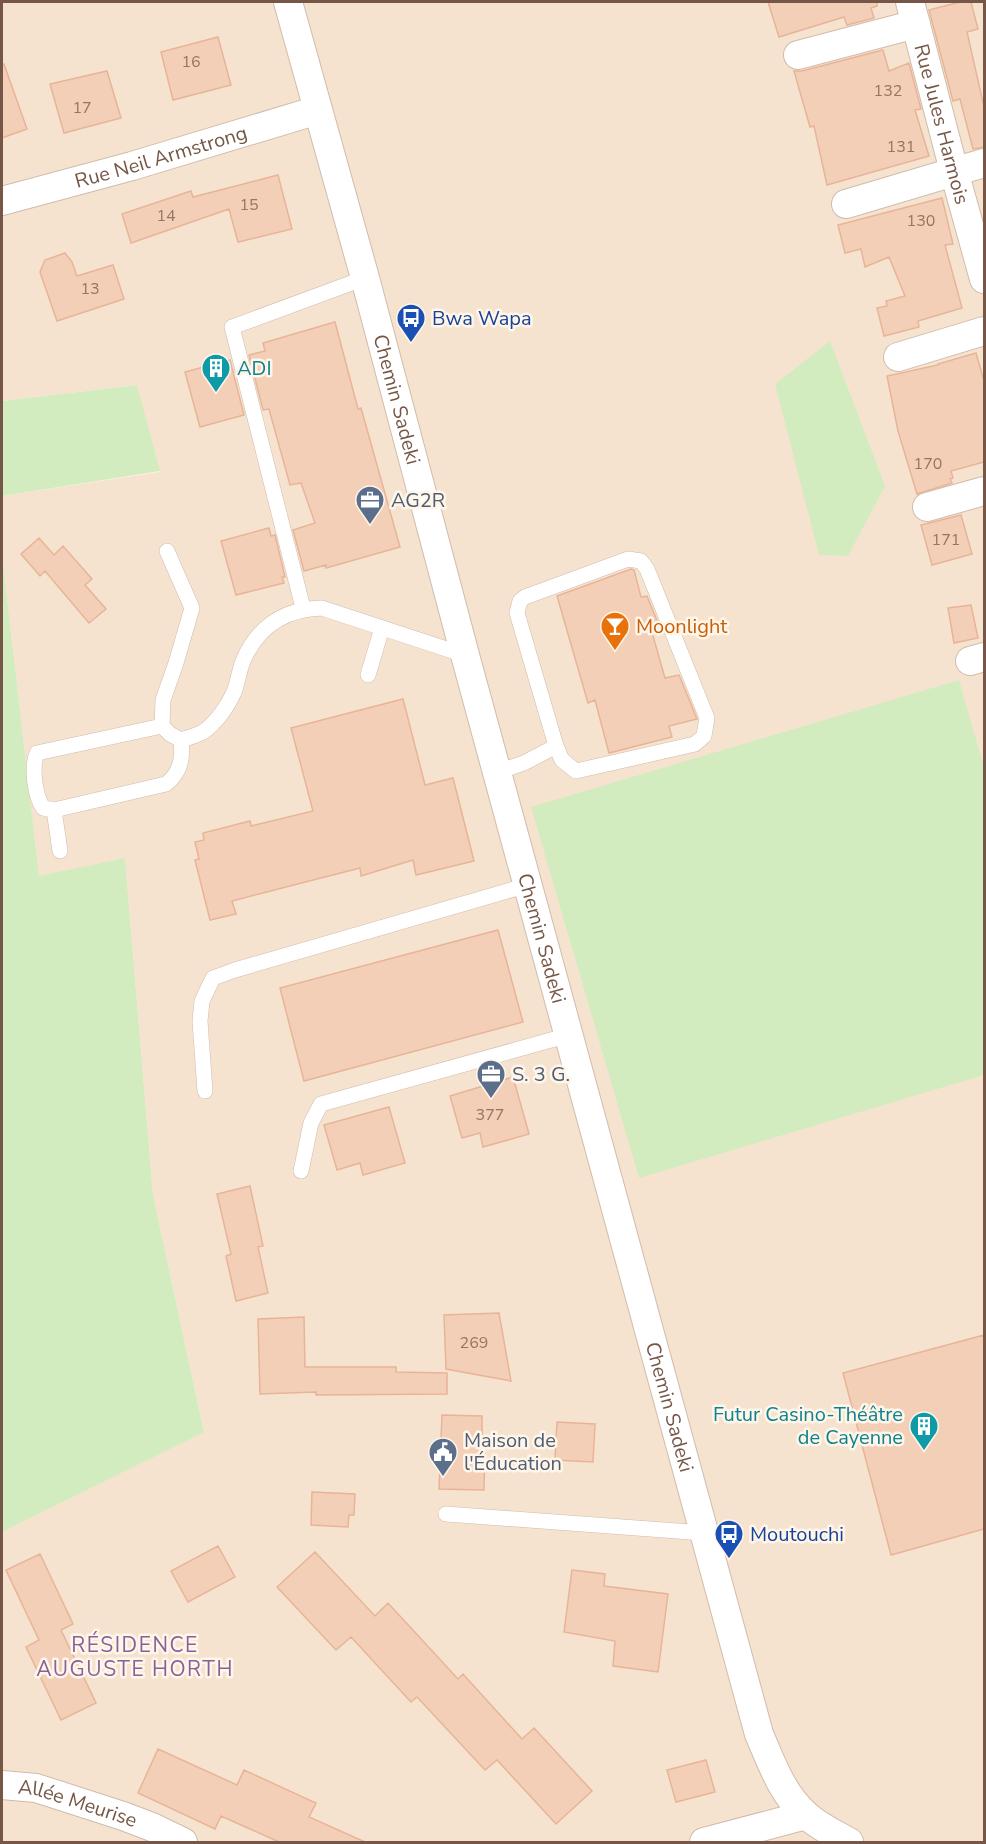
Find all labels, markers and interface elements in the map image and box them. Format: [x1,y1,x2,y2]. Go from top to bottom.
street label: Rue Jules Harmois [907,41,976,207]
house number: 16 [181,51,201,73]
house number: 132 [874,80,902,102]
house number: 17 [72,97,92,119]
street label: Rue Neil Armstrong [72,119,250,195]
house number: 131 [887,136,915,158]
house number: 15 [239,194,259,216]
house number: 14 [156,205,176,227]
house number: 130 [907,210,935,232]
house number: 13 [80,278,100,300]
bus stop icon: Bwa Wapa [395,302,427,344]
place label: Bwa Wapa [432,305,532,332]
street label: Chemin Sadeki [367,331,427,467]
building icon: ADI [200,352,232,394]
place label: ADI [237,355,272,382]
house number: 170 [914,453,942,475]
office icon: AG2R [354,484,386,526]
place label: AG2R [391,487,445,514]
house number: 171 [932,529,960,551]
bar icon: Moonlight [599,610,631,652]
place label: Moonlight [636,613,728,640]
street label: Chemin Sadeki [511,870,572,1006]
office icon: S. 3 G. [475,1058,507,1100]
place label: S. 3 G. [512,1061,570,1088]
house number: 377 [476,1104,504,1126]
house number: 269 [460,1332,488,1354]
street label: Chemin Sadeki [639,1339,700,1475]
place label: Futur Casino-Théâtre de Cayenne [713,1401,903,1451]
building icon: Futur Casino-Théâtre de Cayenne [908,1410,940,1452]
place label: Maison de l'Éducation [464,1427,562,1477]
public building icon: Maison de l'Éducation [427,1436,459,1478]
bus stop icon: Moutouchi [713,1518,745,1560]
place label: Moutouchi [750,1521,844,1548]
district label: RÉSIDENCE AUGUSTE HORTH [36,1631,234,1683]
street label: Allée Meurise [17,1773,141,1834]

